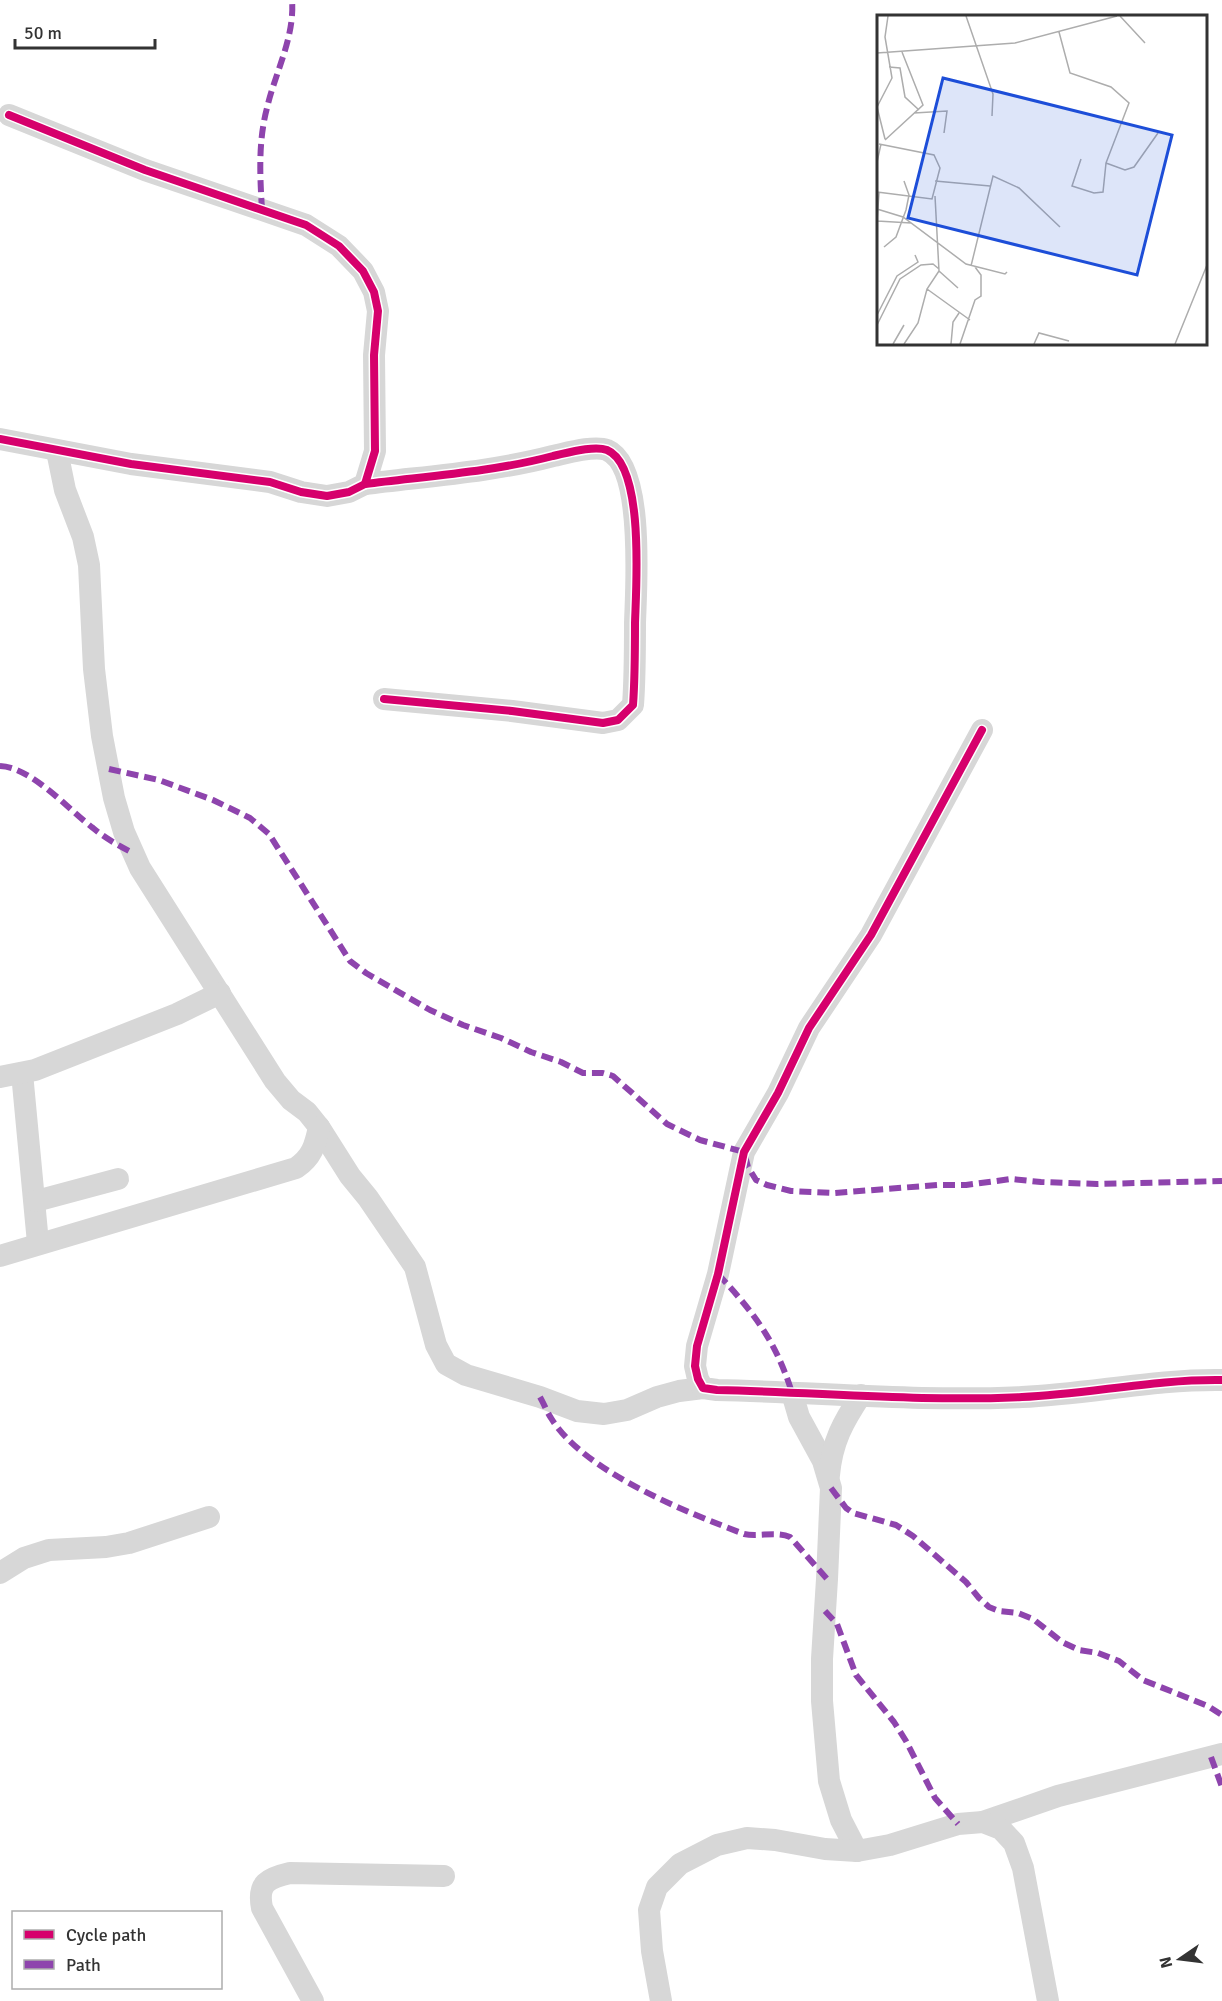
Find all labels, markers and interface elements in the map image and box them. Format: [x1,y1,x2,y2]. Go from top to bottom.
scale bar [15,12,154,50]
inset map [877,15,1207,345]
text: 50 m [24,22,62,44]
legend [12,1911,222,1989]
text: Cycle path [66,1924,146,1946]
north arrow [1150,1929,1210,1989]
text: Path [66,1954,101,1976]
text: N [1155,1955,1177,1970]

